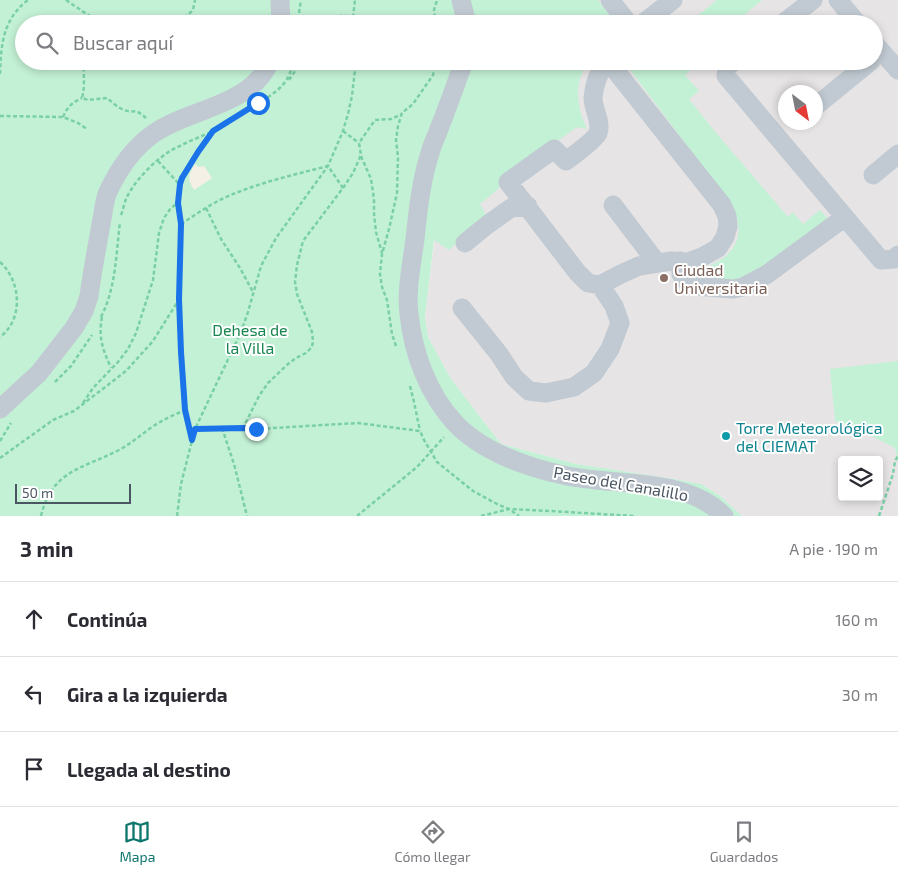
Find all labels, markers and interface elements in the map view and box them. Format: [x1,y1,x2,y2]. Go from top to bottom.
search box [15,15,883,70]
icon: search [33,29,61,57]
text: Buscar aquí [73,31,173,54]
north arrow [778,85,823,130]
route start [247,92,270,115]
place label: Ciudad Universitaria [674,260,767,297]
marker: Ciudad Universitaria [658,272,670,284]
park label: Dehesa de la Villa [212,320,288,357]
route end [245,418,268,441]
place label: Torre Meteorológica del CIEMAT [736,418,882,455]
marker: Torre Meteorológica del CIEMAT [720,430,732,442]
map controls [838,456,883,501]
button: layers [838,456,883,501]
street label: Paseo del Canalillo [552,462,690,504]
scale bar [15,481,131,504]
text: 50 m [22,484,53,501]
text: 3 min [20,536,73,561]
text: A pie · 190 m [789,539,878,558]
icon: ahead [20,605,48,633]
text: Continúa [67,608,147,631]
text: 160 m [835,610,878,629]
icon: left [20,680,48,708]
text: Gira a la izquierda [67,683,228,706]
text: 30 m [842,685,878,704]
icon: arrive [20,755,48,783]
text: Llegada al destino [67,758,231,781]
tab: Mapa [120,818,155,865]
tab: Cómo llegar [394,818,471,865]
tab: Guardados [710,818,778,865]

